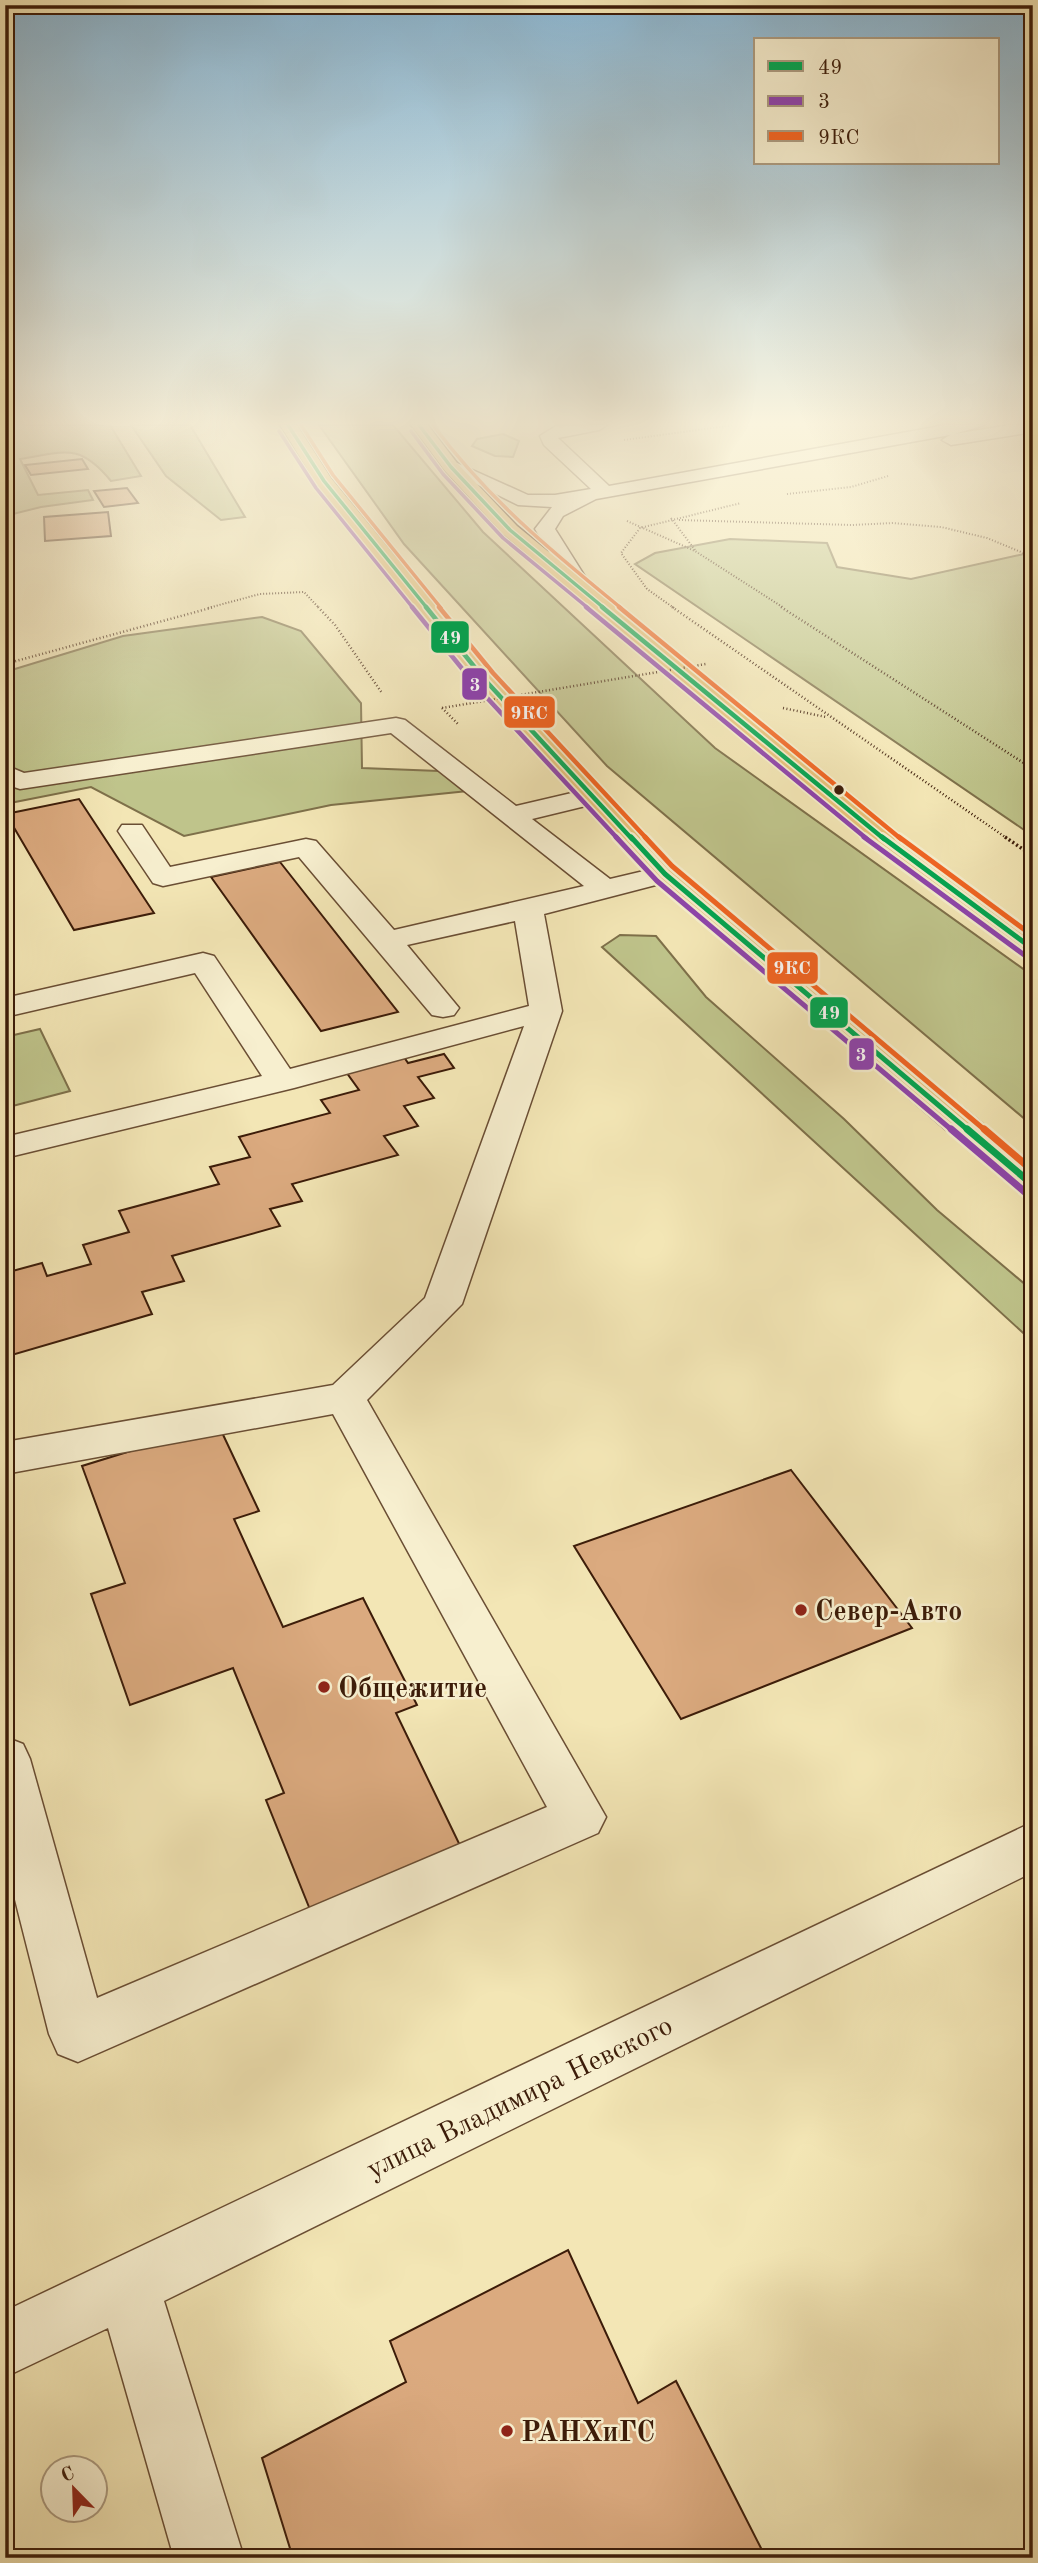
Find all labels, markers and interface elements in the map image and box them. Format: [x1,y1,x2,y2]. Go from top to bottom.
legend [754,38,1000,164]
text: 49 [818,58,842,79]
text: 3 [818,92,830,113]
text: 9КС [818,128,860,149]
line badge: 49 [430,620,470,654]
text: 49 [439,630,461,649]
line badge: 3 [461,667,488,701]
text: 3 [469,677,481,696]
line badge: 9КС [503,695,556,729]
text: 9КС [510,705,548,724]
unlabelled marker [832,783,846,797]
line badge: 9КС [766,951,819,985]
text: 9КС [773,960,811,979]
line badge: 49 [809,996,849,1029]
text: 49 [818,1005,840,1024]
line badge: 3 [848,1037,875,1071]
text: 3 [855,1047,867,1066]
place label: Север-Авто [815,1598,962,1627]
marker: Север-Авто [793,1602,809,1618]
place label: Общежитие [338,1675,487,1704]
marker: Общежитие [316,1679,332,1695]
street label: улица Владимира Невского [363,2012,677,2185]
place label: РАНХиГС [521,2419,655,2448]
marker: РАНХиГС [499,2423,515,2439]
north arrow [38,2454,108,2524]
text: С [59,2464,78,2487]

